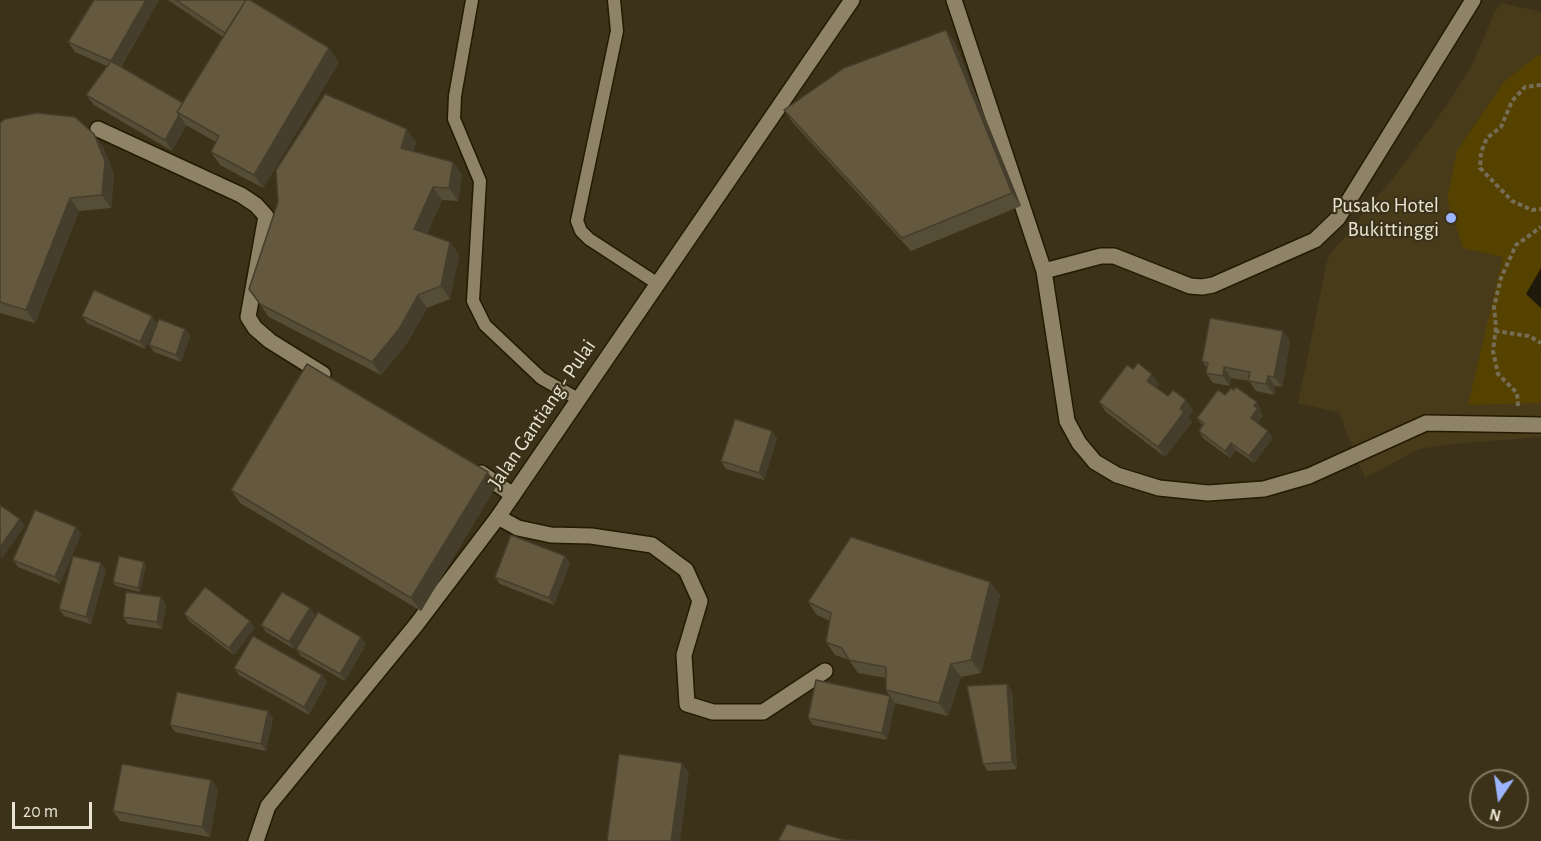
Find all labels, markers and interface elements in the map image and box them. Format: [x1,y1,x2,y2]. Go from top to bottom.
place label: Pusako Hotel Bukittinggi [1332,193,1439,243]
marker: Pusako Hotel Bukittinggi [1444,211,1458,225]
street label: Jalan Gantiang - Pulai [483,335,601,493]
north arrow [1469,769,1529,829]
scale bar [15,790,94,828]
text: 20 m [23,803,58,821]
text: N [1488,806,1503,824]

